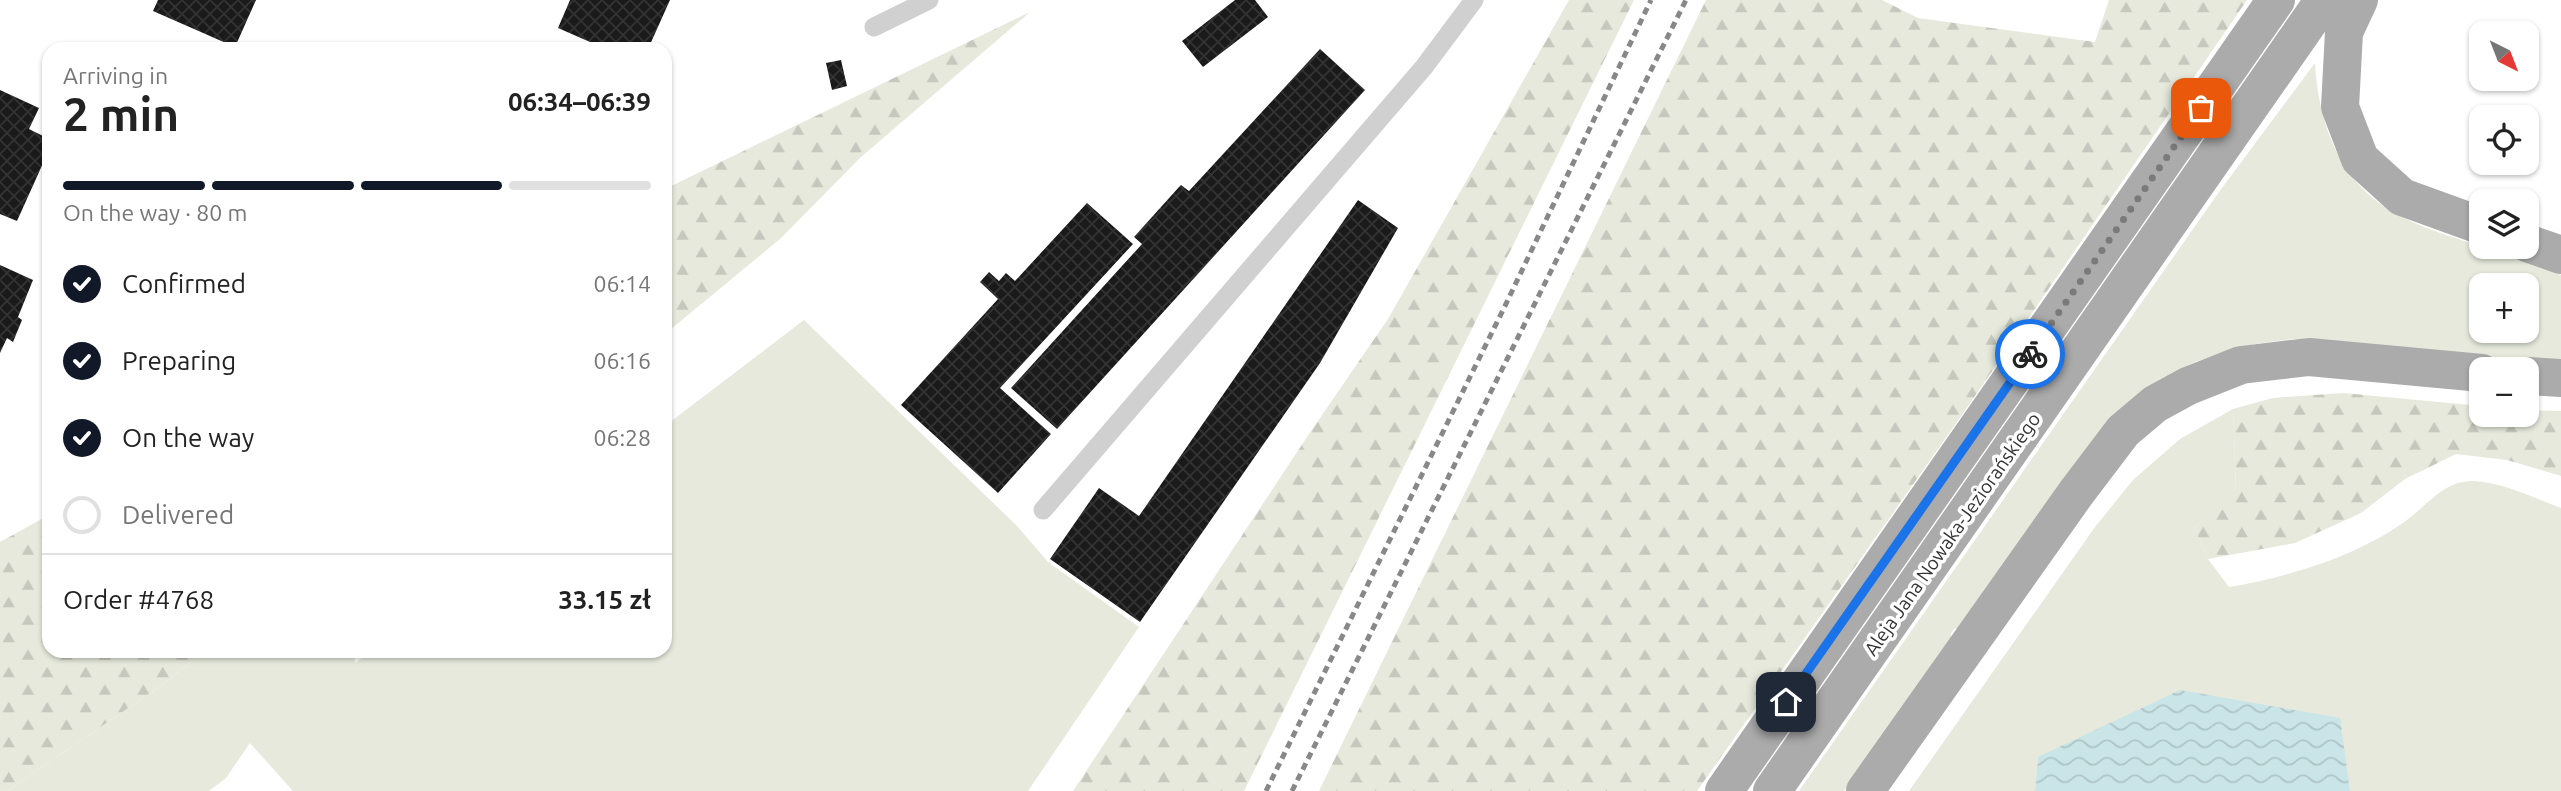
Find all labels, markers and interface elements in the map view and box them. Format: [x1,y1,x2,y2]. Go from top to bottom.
north arrow [2469,21,2539,91]
map controls [2469,21,2539,427]
text: Arriving in [63,63,168,88]
pin [2171,78,2231,138]
text: 06:34–06:39 [508,87,651,116]
text: 2 min [63,88,179,140]
icon: bag [2182,89,2220,127]
button: locate [2469,105,2539,175]
button: layers [2469,189,2539,259]
text: On the way · 80 m [63,200,247,225]
icon: check [63,265,101,303]
text: Confirmed [122,269,246,298]
text: 06:14 [593,271,651,296]
button: + [2469,273,2539,343]
courier [1995,319,2065,389]
icon: bike [2011,335,2049,373]
icon: check [63,342,101,380]
text: Preparing [122,346,236,375]
text: 06:16 [593,348,651,373]
button: − [2469,357,2539,427]
street label: Aleja Jana Nowaka-Jeziorańskiego [1859,408,2045,660]
icon: check [63,419,101,457]
text: On the way [122,423,254,452]
text: 06:28 [593,425,651,450]
text: Delivered [122,500,234,529]
text: Order #4768 [63,585,214,614]
text: 33.15 zł [558,585,651,614]
pin [1756,672,1816,732]
icon: home [1767,683,1805,721]

